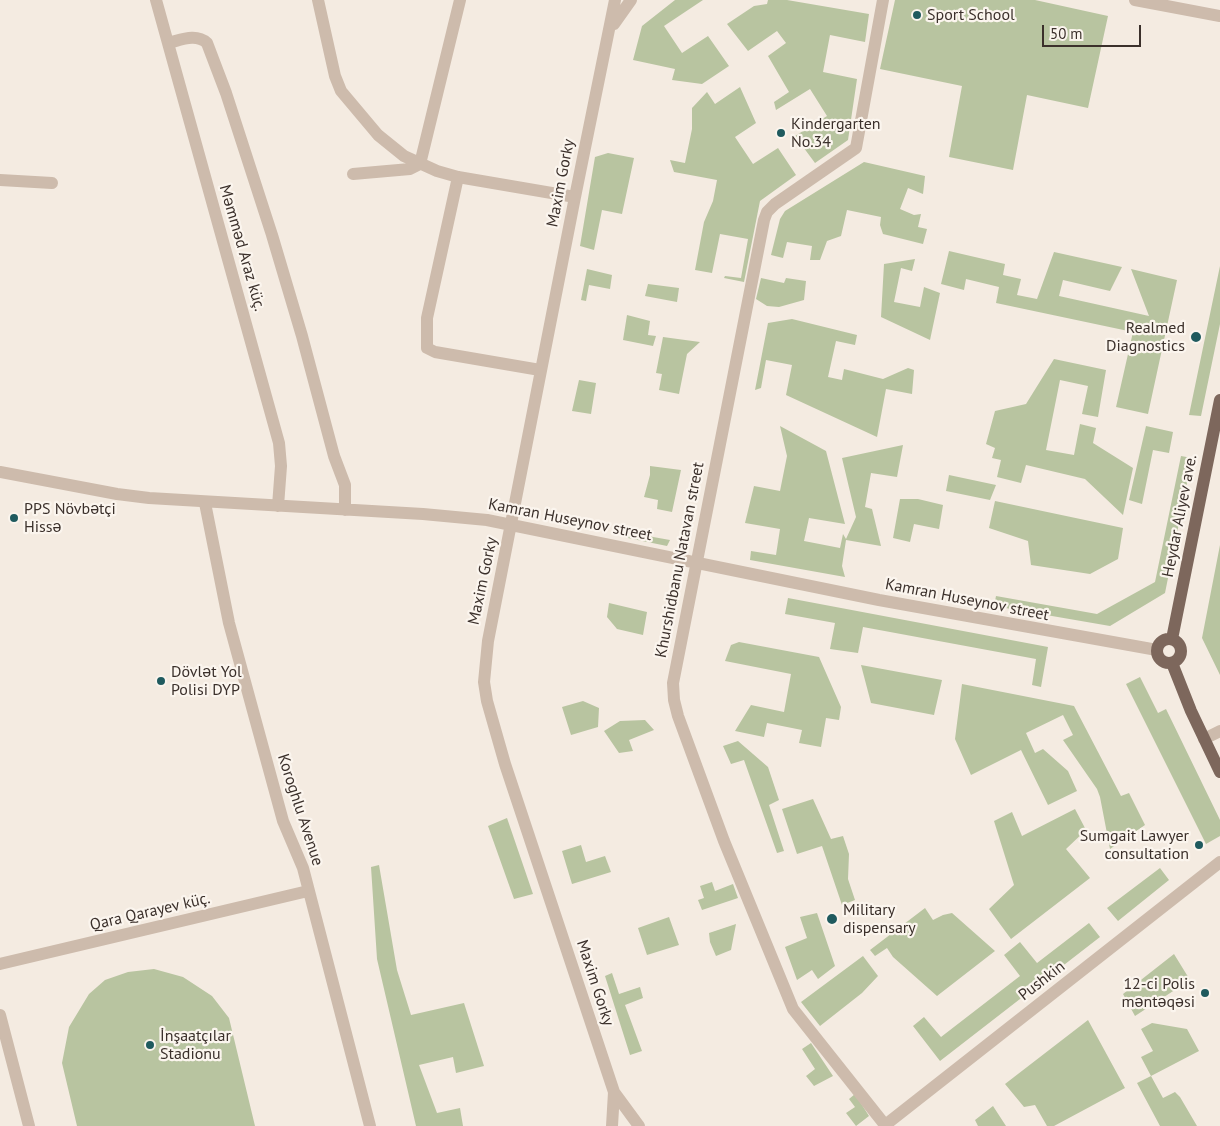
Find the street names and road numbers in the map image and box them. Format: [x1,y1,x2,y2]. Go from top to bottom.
street label: Maxim Gorky [543,137,579,229]
street label: Məmməd Araz küç. [215,183,269,313]
street label: Heydar Aliyev ave. [1159,453,1201,579]
street label: Khurshidbanu Natavan street [652,460,708,660]
street label: Kamran Huseynov street [487,495,653,545]
street label: Maxim Gorky [464,535,502,627]
street label: Kamran Huseynov street [884,575,1050,625]
street label: Koroghlu Avenue [273,752,327,868]
street label: Qara Qarayev küç. [88,889,212,935]
street label: Maxim Gorky [572,938,618,1028]
street label: Pushkin [1015,957,1069,1005]

